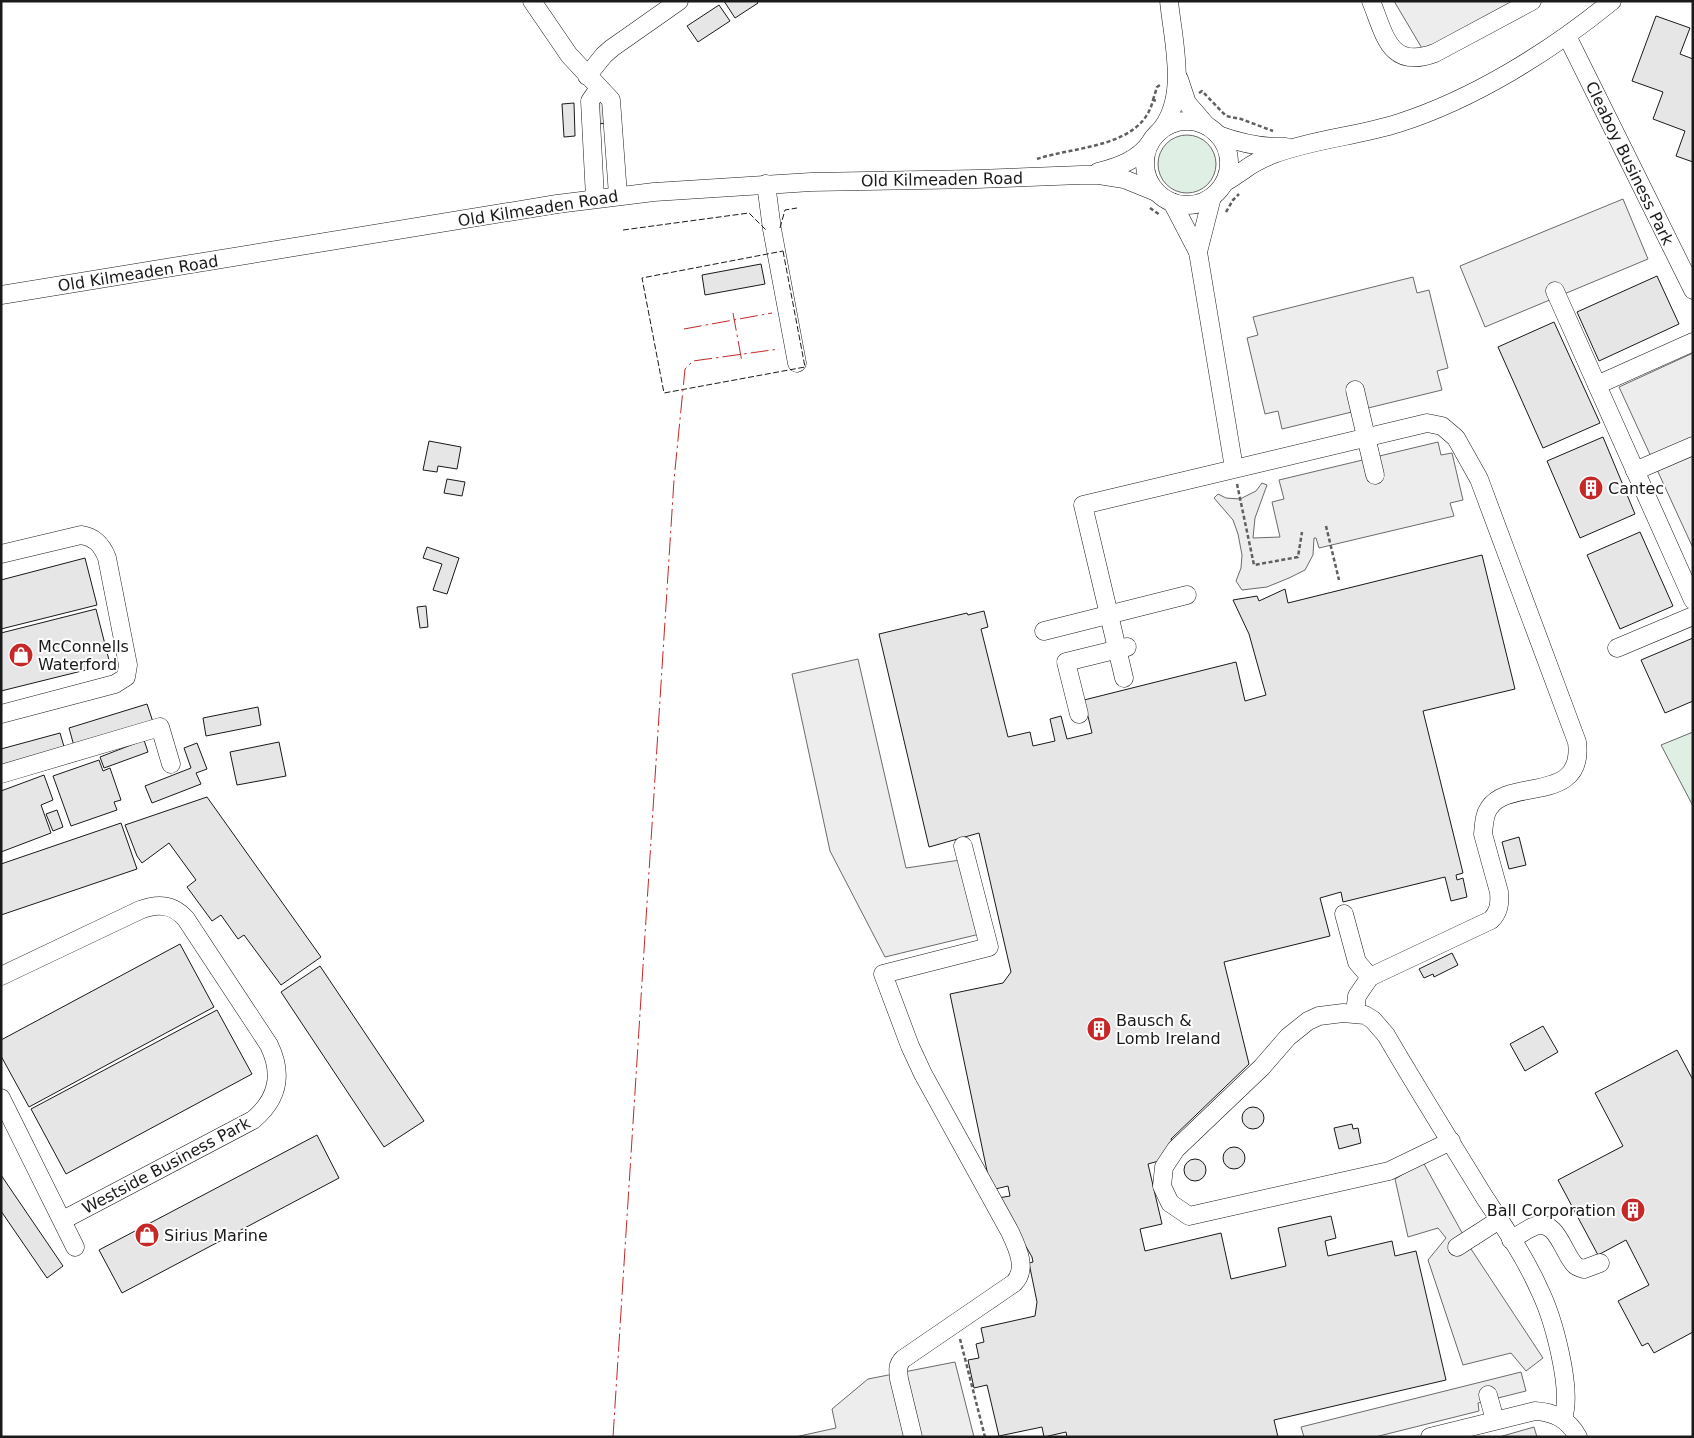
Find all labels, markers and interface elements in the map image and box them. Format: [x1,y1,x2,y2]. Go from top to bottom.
street label: Cleaboy Business Park [1582,78,1678,249]
street label: Old Kilmeaden Road [861,169,1023,190]
street label: Old Kilmeaden Road [456,186,620,231]
street label: Old Kilmeaden Road [56,251,220,296]
building icon: Cantec [1578,475,1604,501]
place label: Cantec [1608,479,1664,498]
place label: McConnells Waterford [38,637,129,674]
shop icon: McConnells Waterford [8,642,34,668]
place label: Bausch & Lomb Ireland [1116,1011,1221,1048]
building icon: Bausch & Lomb Ireland [1086,1016,1112,1042]
street label: Westside Business Park [79,1113,254,1218]
building icon: Ball Corporation [1620,1197,1646,1223]
place label: Ball Corporation [1487,1201,1616,1220]
shop icon: Sirius Marine [134,1222,160,1248]
place label: Sirius Marine [164,1226,268,1245]

